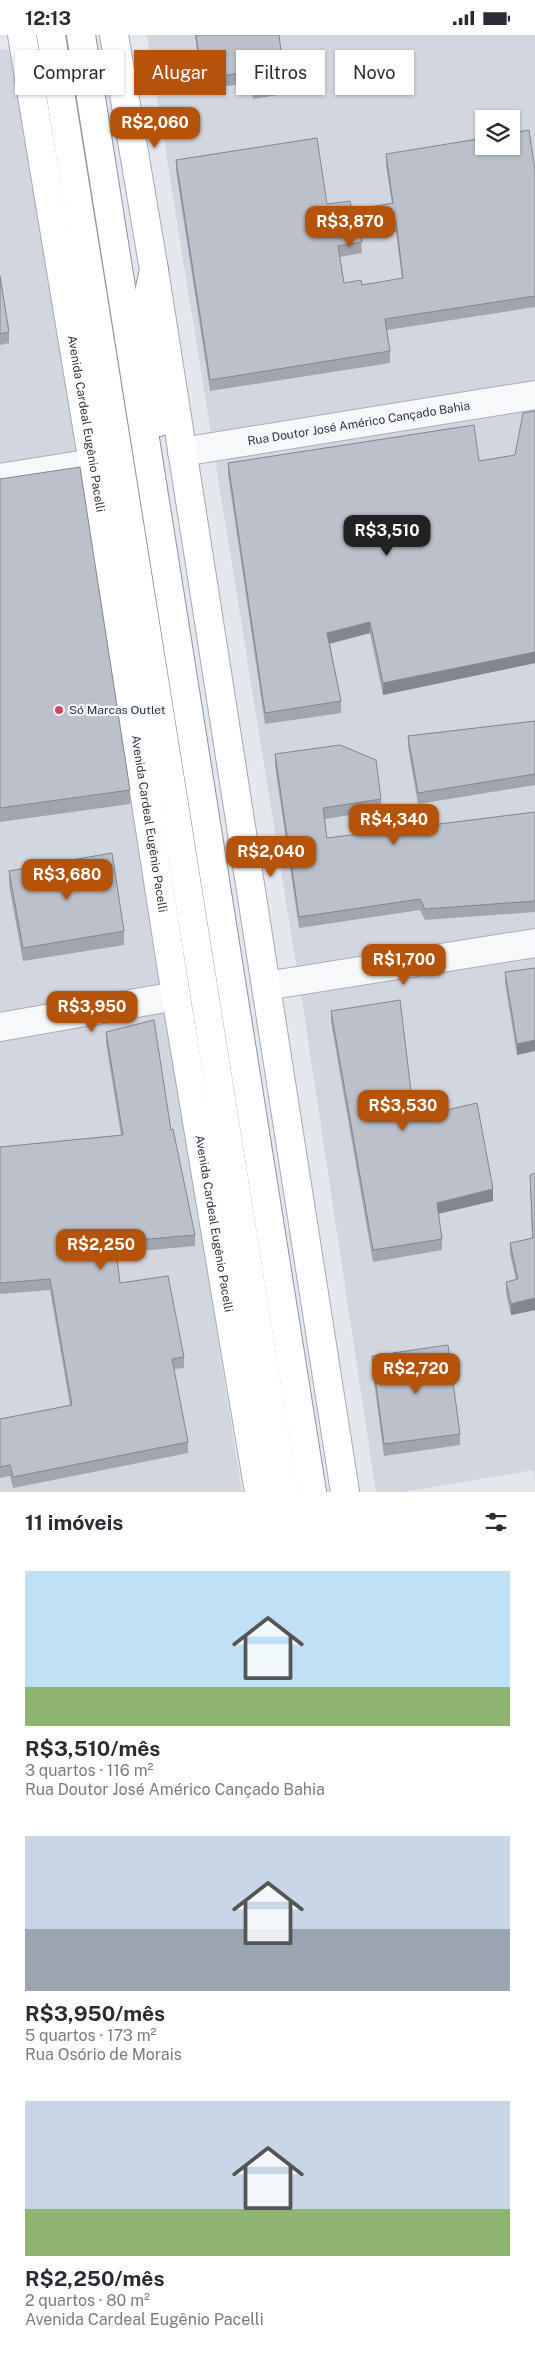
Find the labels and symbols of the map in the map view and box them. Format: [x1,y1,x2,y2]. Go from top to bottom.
pin: R$2,060 [109,107,201,149]
pin: R$3,870 [304,205,396,248]
street label: Avenida Cardeal Eugênio Pacelli [65,334,108,513]
street label: Rua Doutor José Américo Cançado Bahia [246,399,471,448]
pin: R$3,510 [341,515,433,557]
place label: Só Marcas Outlet [69,703,166,717]
marker: Só Marcas Outlet [53,704,65,716]
street label: Avenida Cardeal Eugênio Pacelli [128,734,170,913]
pin: R$4,340 [348,803,440,846]
pin: R$2,040 [225,835,317,878]
pin: R$3,680 [21,859,113,901]
pin: R$1,700 [358,943,450,986]
pin: R$3,950 [46,991,138,1033]
pin: R$3,530 [357,1089,449,1132]
street label: Avenida Cardeal Eugênio Pacelli [192,1134,236,1313]
pin: R$2,250 [55,1229,147,1271]
pin: R$2,720 [370,1353,462,1395]

